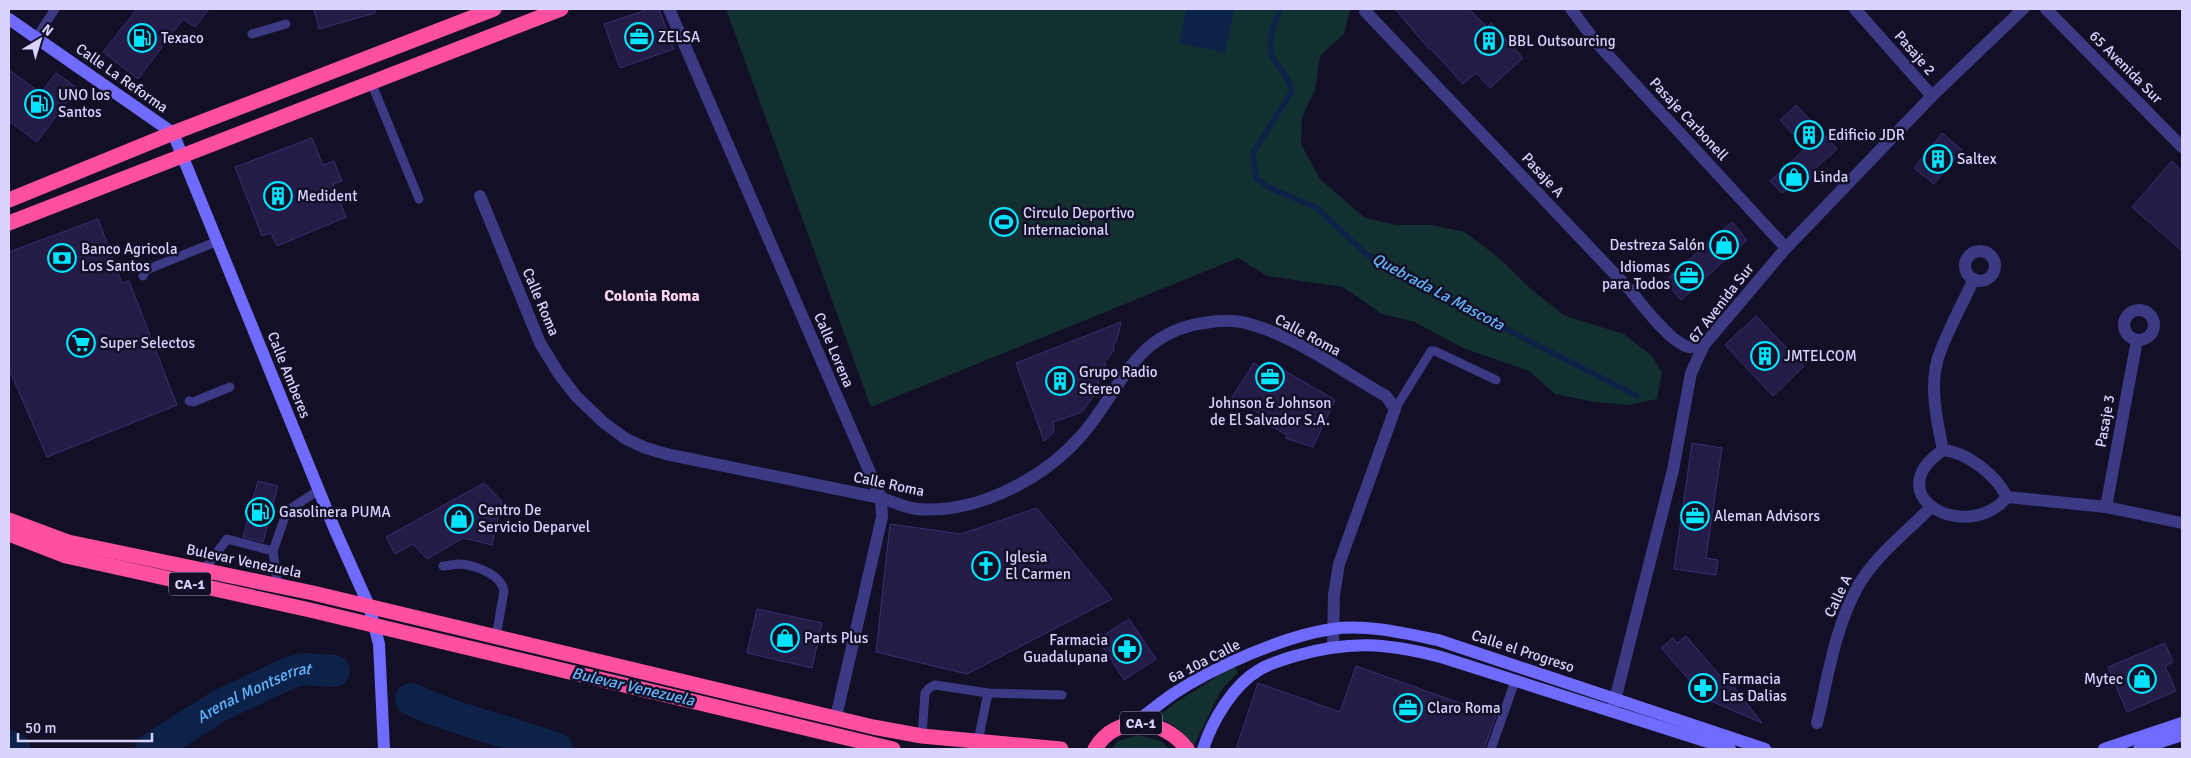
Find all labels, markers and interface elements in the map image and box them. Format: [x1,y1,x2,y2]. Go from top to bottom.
north arrow [15,15,65,65]
text: N [39,20,57,40]
office icon: ZELSA [624,22,654,52]
fuel station icon: Texaco [127,23,157,53]
building icon: BBL Outsourcing [1474,26,1504,56]
street label: Pasaje 2 [1891,27,1939,79]
street label: 65 Avenida Sur [2086,27,2167,108]
place label: ZELSA [658,28,700,46]
place label: Texaco [161,29,204,47]
place label: BBL Outsourcing [1508,32,1616,50]
street label: Calle La Reforma [72,40,172,116]
street label: Pasaje Carbonell [1646,74,1732,164]
place label: UNO los Santos [58,86,110,121]
fuel station icon: UNO los Santos [24,89,54,119]
building icon: Edificio JDR [1794,120,1824,150]
place label: Edificio JDR [1828,126,1905,144]
building icon: Saltex [1923,144,1953,174]
street label: Pasaje A [1518,149,1568,201]
place label: Saltex [1957,150,1997,168]
shop icon: Linda [1779,162,1809,192]
place label: Linda [1813,168,1848,186]
building icon: Medident [263,181,293,211]
place label: Medident [297,187,357,205]
place label: Circulo Deportivo Internacional [1023,204,1135,239]
sports icon: Circulo Deportivo Internacional [989,207,1019,237]
shop icon: Destreza Salón [1709,230,1739,260]
place label: Destreza Salón [1609,236,1705,254]
place label: Banco Agricola Los Santos [81,240,178,275]
bank icon: Banco Agricola Los Santos [47,243,77,273]
water label: Quebrada La Mascota [1369,249,1508,336]
place label: Idiomas para Todos [1602,258,1670,293]
street label: 67 Avenida Sur [1684,259,1758,346]
office icon: Idiomas para Todos [1674,261,1704,291]
street label: Calle Roma [519,265,563,339]
district label: Colonia Roma [604,286,700,306]
street label: Calle Lorena [810,310,858,390]
street label: Calle Roma [1272,310,1344,360]
supermarket icon: Super Selectos [66,328,96,358]
street label: Calle Amberes [263,329,315,421]
place label: Super Selectos [100,334,195,352]
building icon: JMTELCOM [1750,341,1780,371]
place label: JMTELCOM [1784,347,1857,365]
office icon: Johnson & Johnson de El Salvador S.A. [1255,362,1285,392]
place label: Grupo Radio Stereo [1079,363,1158,398]
building icon: Grupo Radio Stereo [1045,366,1075,396]
street label: Pasaje 3 [2092,393,2118,449]
place label: Johnson & Johnson de El Salvador S.A. [1209,394,1331,429]
street label: Calle Roma [852,468,926,500]
fuel station icon: Gasolinera PUMA [245,497,275,527]
place label: Centro De Servicio Deparvel [478,501,590,536]
office icon: Aleman Advisors [1680,501,1710,531]
place label: Gasolinera PUMA [279,503,391,521]
shop icon: Centro De Servicio Deparvel [444,504,474,534]
place label: Aleman Advisors [1714,507,1820,525]
street label: Bulevar Venezuela [185,540,303,582]
place label: Iglesia El Carmen [1005,548,1071,583]
church icon: Iglesia El Carmen [971,551,1001,581]
road number: CA-1 [169,572,211,596]
street label: Calle A [1820,572,1856,620]
shop icon: Parts Plus [770,623,800,653]
street label: Calle el Progreso [1469,626,1577,676]
place label: Parts Plus [804,629,869,647]
place label: Farmacia Guadalupana [1023,631,1108,666]
pharmacy icon: Farmacia Guadalupana [1112,634,1142,664]
street label: 6a 10a Calle [1165,635,1243,687]
water label: Arenal Montserrat [193,659,314,728]
water label: Bulevar Venezuela [570,663,697,711]
shop icon: Mytec [2127,664,2157,694]
place label: Farmacia Las Dalias [1722,670,1787,705]
place label: Mytec [2084,670,2123,688]
pharmacy icon: Farmacia Las Dalias [1688,673,1718,703]
office icon: Claro Roma [1393,693,1423,723]
place label: Claro Roma [1427,699,1501,717]
scale bar [18,710,151,742]
road number: CA-1 [1120,711,1162,734]
text: 50 m [25,719,56,737]

